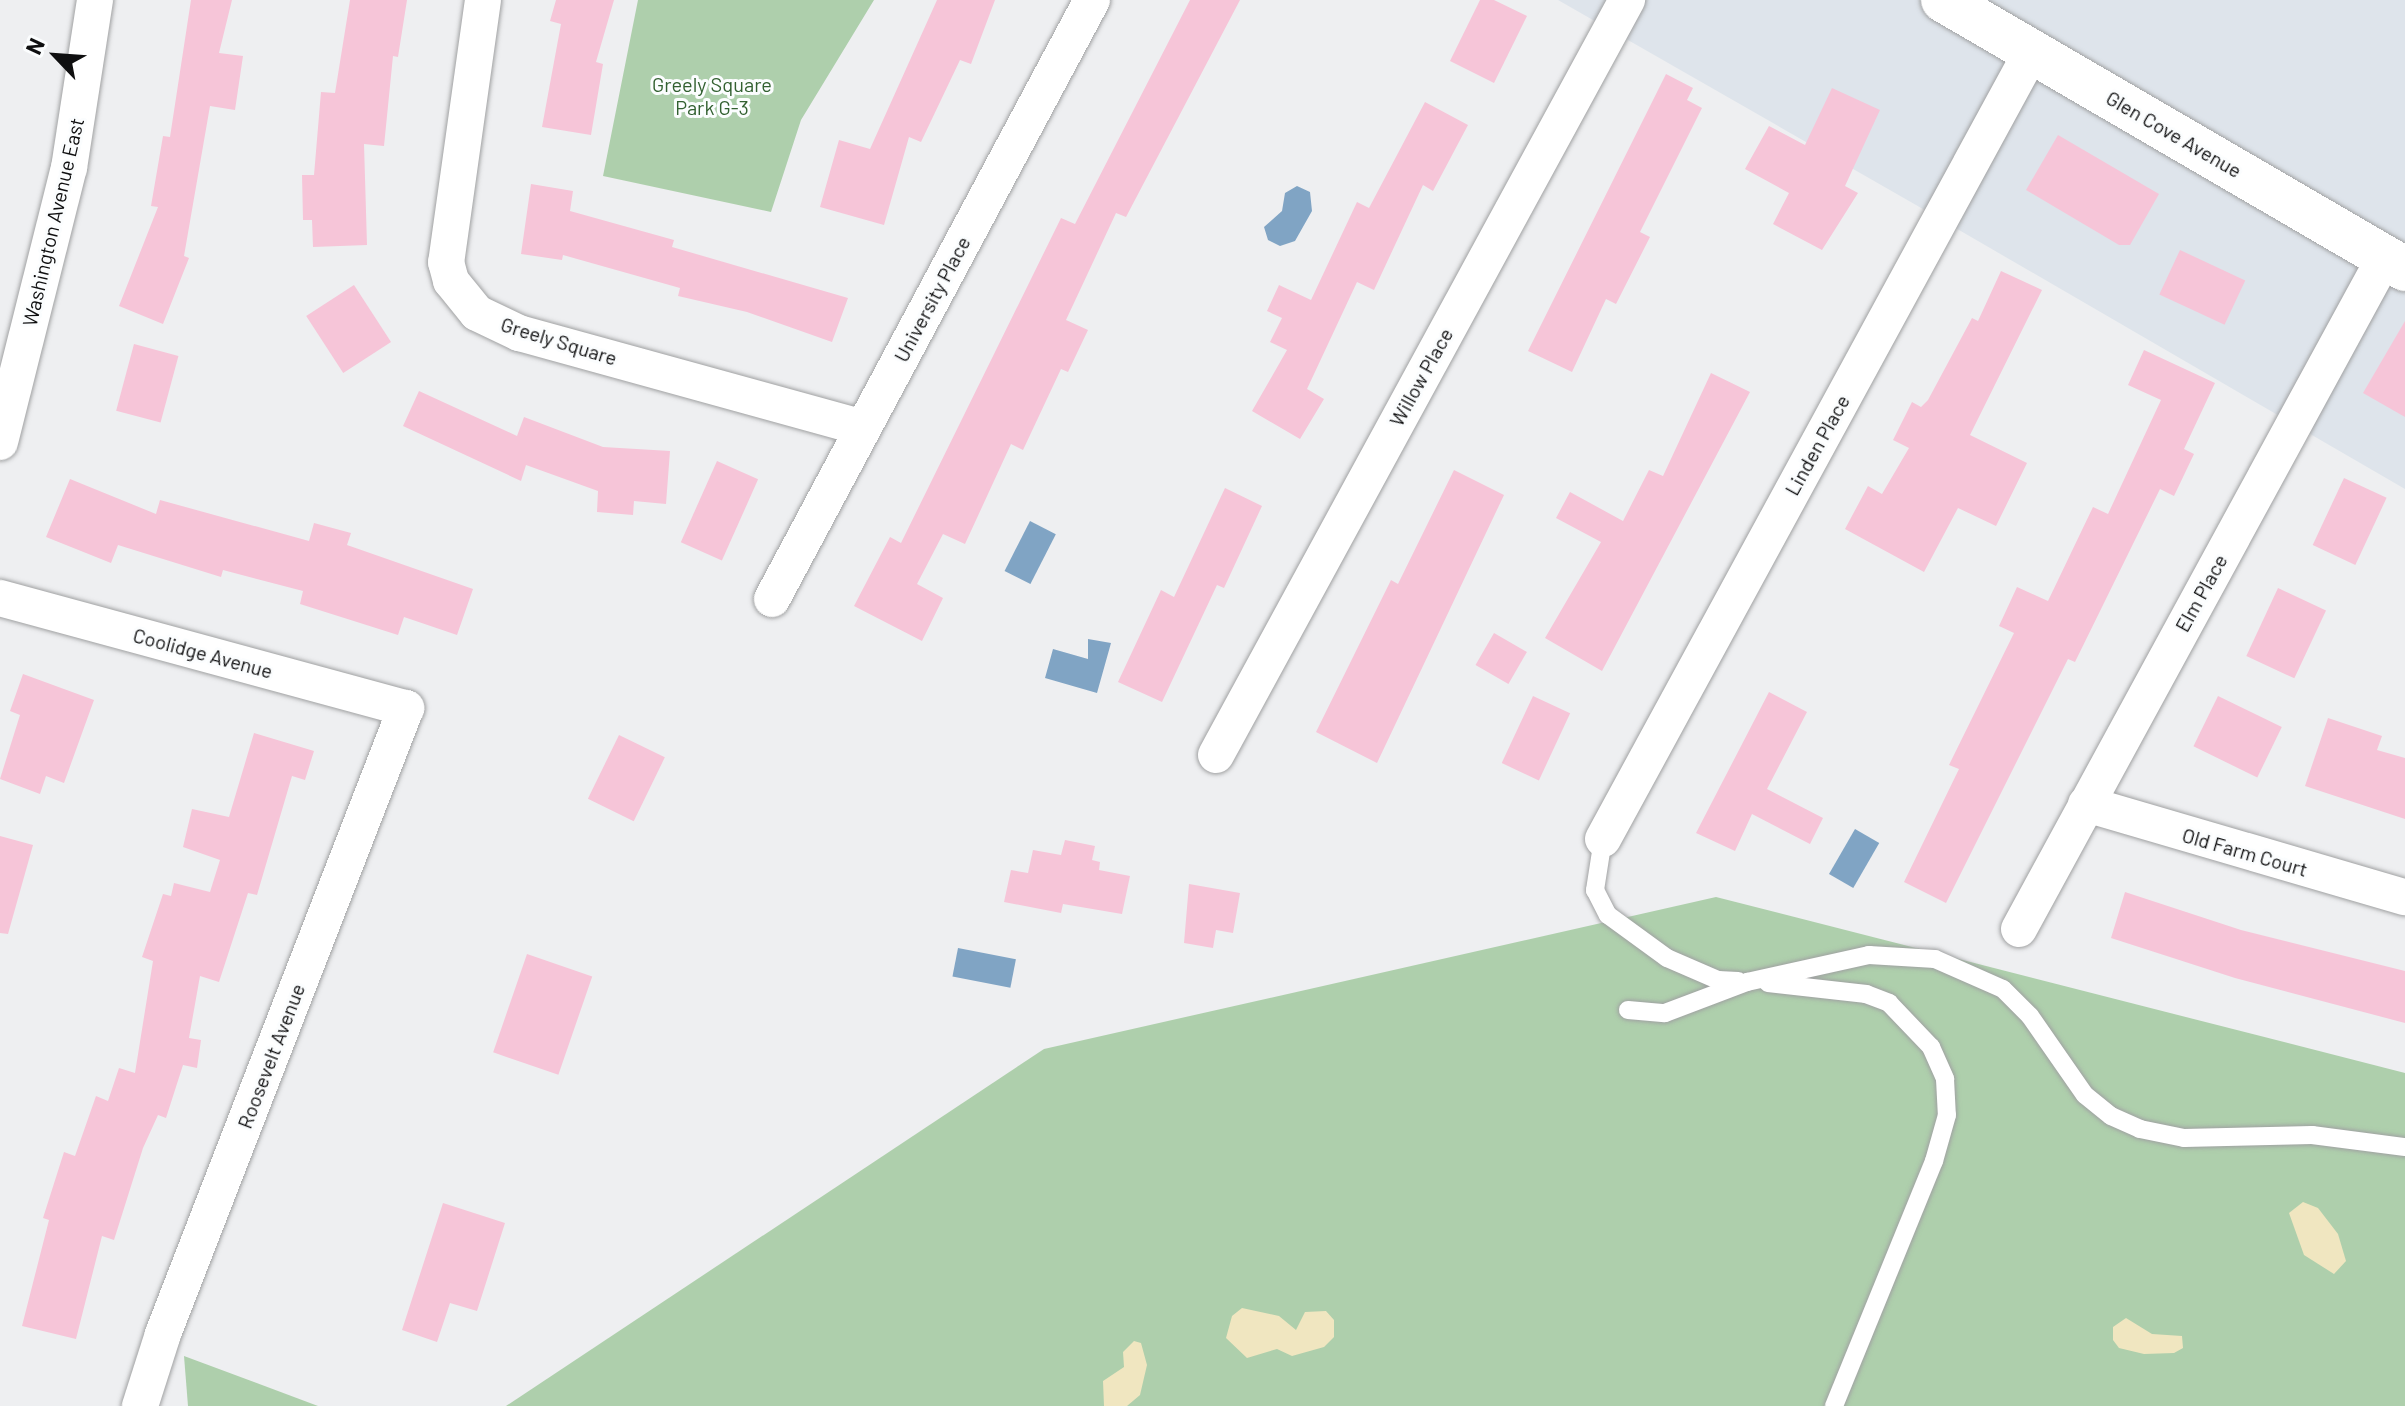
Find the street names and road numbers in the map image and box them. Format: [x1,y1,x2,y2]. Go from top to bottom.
street label: Glen Cove Avenue [2102,86,2246,182]
street label: Washington Avenue East [17,115,89,329]
street label: University Place [889,232,975,366]
street label: Greely Square [498,312,620,370]
street label: Willow Place [1384,324,1458,430]
street label: Linden Place [1780,391,1854,499]
street label: Elm Place [2170,550,2232,636]
street label: Coolidge Avenue [131,623,275,683]
street label: Old Farm Court [2180,823,2310,881]
street label: Roosevelt Avenue [232,980,310,1132]

